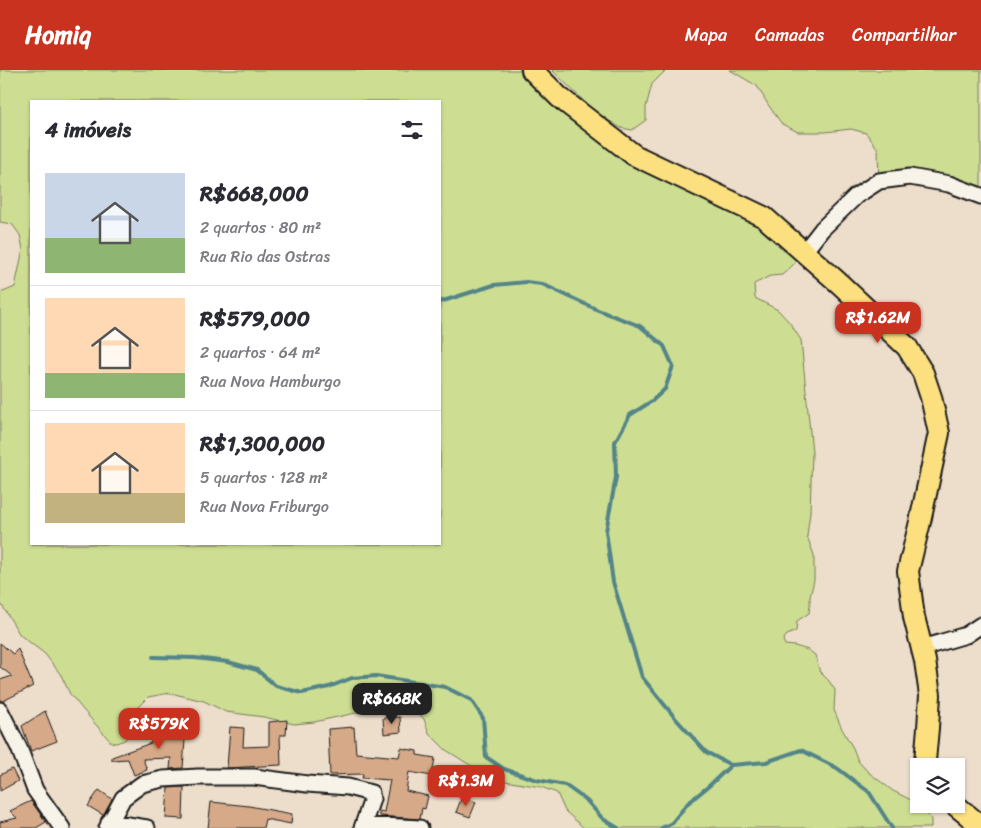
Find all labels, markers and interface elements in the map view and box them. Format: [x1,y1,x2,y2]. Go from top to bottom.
text: Homiq [25,14,91,56]
text: Mapa [685,19,727,51]
text: Camadas [755,19,824,51]
text: Compartilhar [852,19,956,51]
text: 4 imóveis [45,111,131,149]
icon: filters [398,116,426,144]
text: R$668,000 [200,175,309,213]
icon: home [85,193,145,253]
text: 2 quartos · 80 m² [200,213,321,242]
text: Rua Rio das Ostras [200,242,330,271]
text: R$579,000 [200,300,310,338]
pin: R$1.62M [832,302,924,344]
text: R$1.62M [846,303,910,332]
icon: home [85,318,145,378]
text: 2 quartos · 64 m² [200,338,321,367]
text: Rua Nova Hamburgo [200,367,341,396]
text: R$1,300,000 [200,425,325,463]
icon: home [85,443,145,503]
text: 5 quartos · 128 m² [200,463,328,492]
text: Rua Nova Friburgo [200,492,329,521]
pin: R$668K [351,682,433,725]
text: R$668K [363,684,421,713]
pin: R$579K [118,708,200,750]
text: R$579K [130,709,188,738]
map controls [910,758,965,813]
button: layers [910,758,965,813]
pin: R$1.3M [425,764,507,807]
text: R$1.3M [439,766,493,795]

